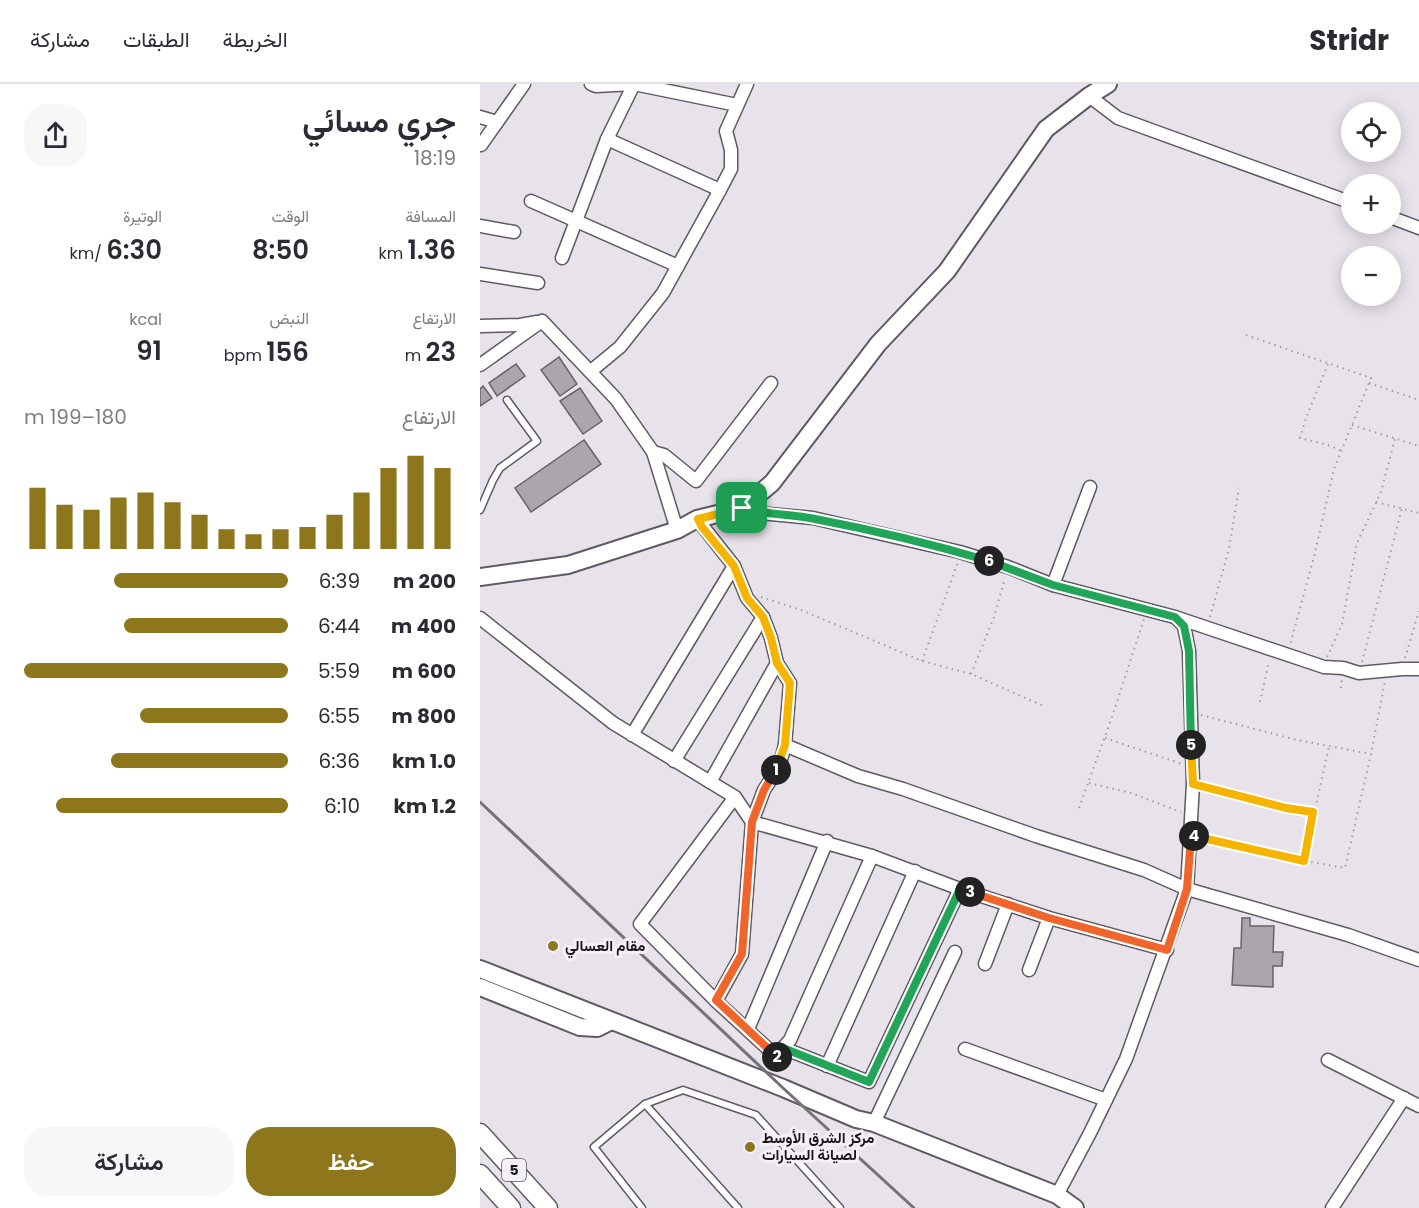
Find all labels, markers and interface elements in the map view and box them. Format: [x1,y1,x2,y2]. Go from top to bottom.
text: Stridr [1309,21,1389,60]
text: مشاركة [30,25,90,54]
text: الطبقات [123,25,190,54]
text: الخريطة [223,25,288,54]
text: جري مسائي [302,97,456,144]
map controls [1341,102,1401,306]
button: locate [1341,102,1401,162]
button: share [24,104,87,167]
text: 18:19 [414,144,456,172]
button: + [1341,174,1401,234]
text: الوتيرة [123,205,162,228]
text: الوقت [271,205,309,228]
text: المسافة [405,205,456,228]
text: 6:30 [106,232,162,268]
text: 8:50 [252,232,309,268]
text: 1.36 [408,232,456,268]
text: /km [70,242,106,265]
text: km [379,242,408,265]
button: − [1341,246,1401,306]
text: النبض [269,307,309,330]
text: الارتفاع [413,307,456,330]
text: kcal [129,308,162,331]
text: 91 [136,333,162,369]
text: 156 [266,334,309,370]
text: 23 [426,334,456,370]
text: bpm [224,344,266,367]
text: m [405,344,426,367]
text: 180–199 m [24,403,127,431]
text: الارتفاع [402,403,456,431]
pin [716,482,767,533]
icon: arrive [725,491,758,524]
pin: 6 [974,546,1004,576]
text: 6 [984,549,994,572]
text: 6:39 [319,567,360,595]
text: 200 m [393,567,456,595]
text: 6:44 [318,612,360,640]
text: 400 m [391,612,456,640]
text: 5:59 [318,657,360,685]
text: 600 m [392,657,456,685]
text: 6:55 [318,702,360,730]
text: 800 m [392,702,456,730]
pin: 5 [1176,730,1206,760]
text: 5 [1186,733,1196,756]
text: 6:36 [319,747,360,775]
text: 1.0 km [392,747,456,775]
pin: 1 [761,755,791,785]
text: 1 [773,758,779,781]
text: 6:10 [324,792,360,820]
text: 1.2 km [394,792,456,820]
pin: 4 [1179,821,1209,851]
text: 4 [1189,824,1199,847]
pin: 3 [955,877,985,907]
text: 3 [965,880,975,903]
place label: مقام العسالي [565,935,645,959]
marker: مقام العسالي [546,939,560,953]
pin: 2 [762,1042,792,1072]
text: 2 [772,1045,782,1068]
button: مشاركة [24,1127,234,1196]
button: حفظ [246,1127,456,1196]
place label: مركز الشرق الأوسط لصيانة السيارات [762,1127,874,1165]
marker: مركز الشرق الأوسط لصيانة السيارات [743,1140,757,1154]
road number: 5 [502,1159,526,1181]

